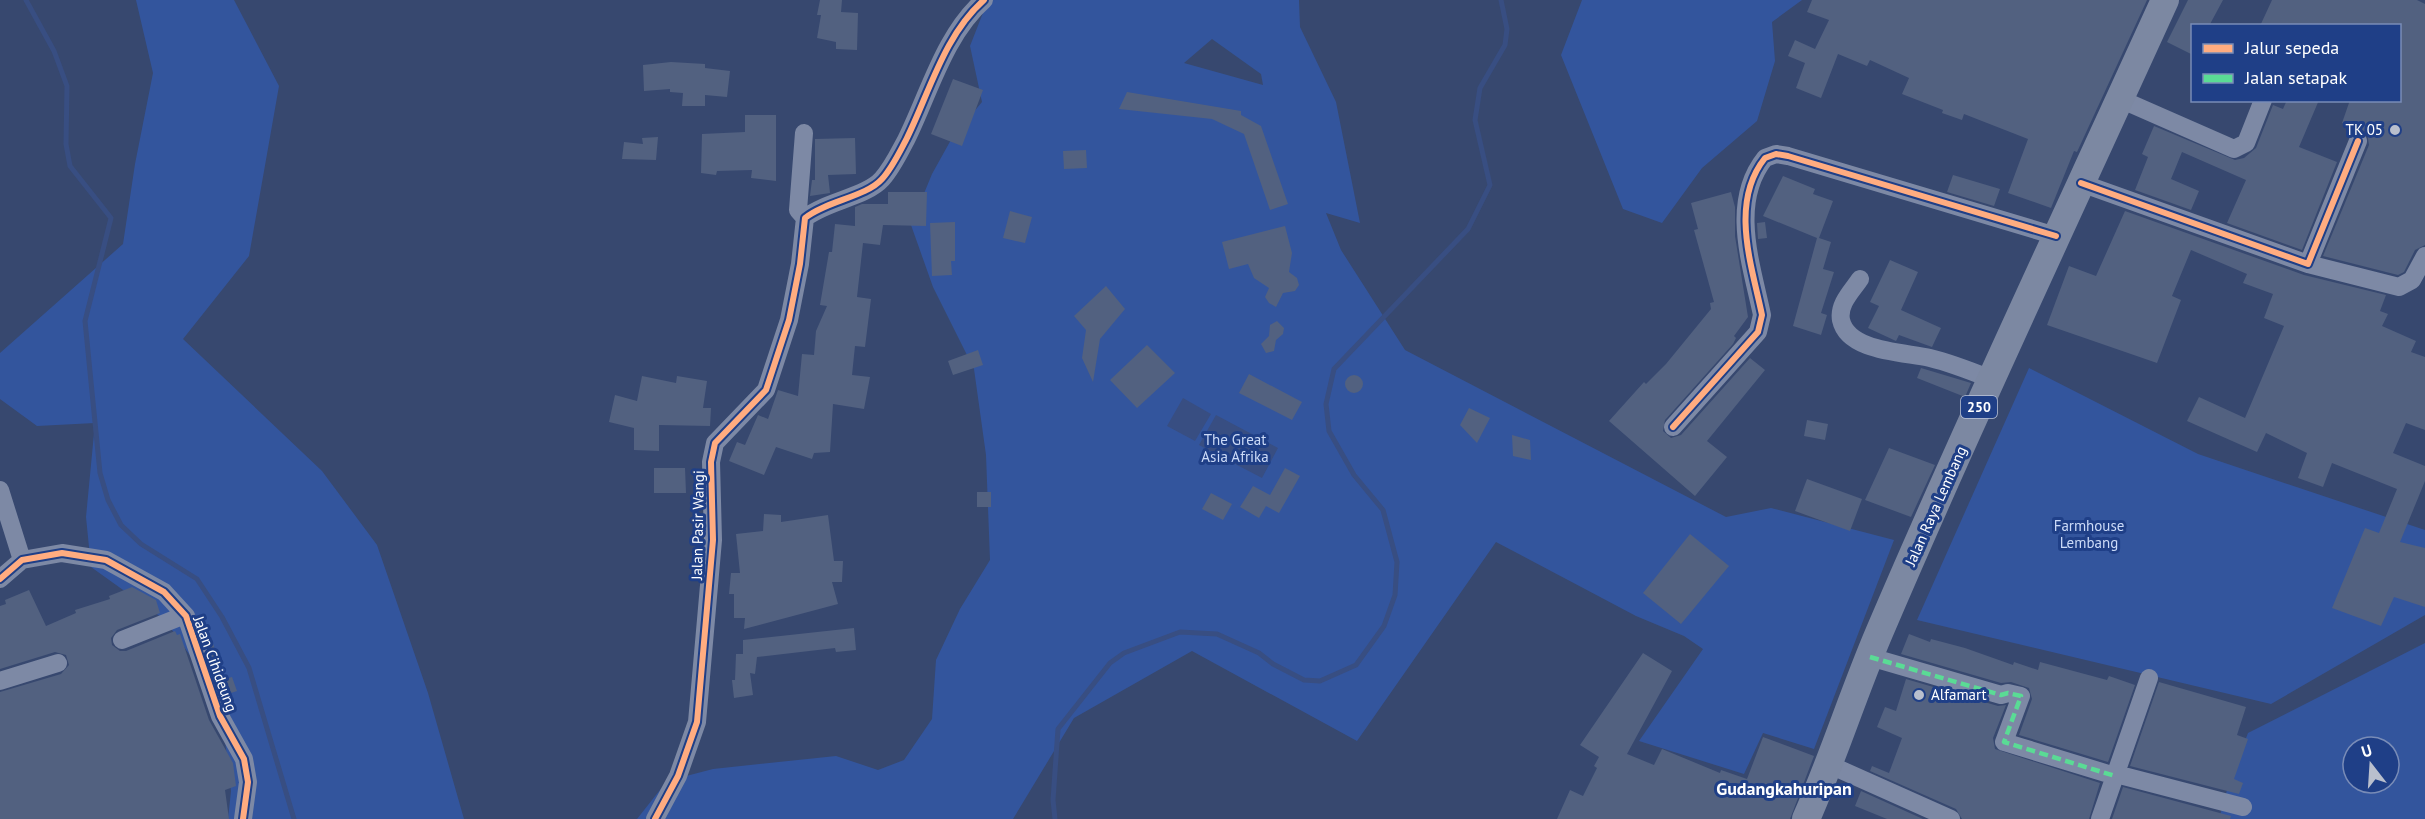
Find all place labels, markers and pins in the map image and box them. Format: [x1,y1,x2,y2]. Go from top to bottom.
place label: TK 05 [2346,120,2383,139]
marker: TK 05 [2388,123,2402,137]
place label: Alfamart [1931,685,1987,704]
marker: Alfamart [1912,688,1926,702]

